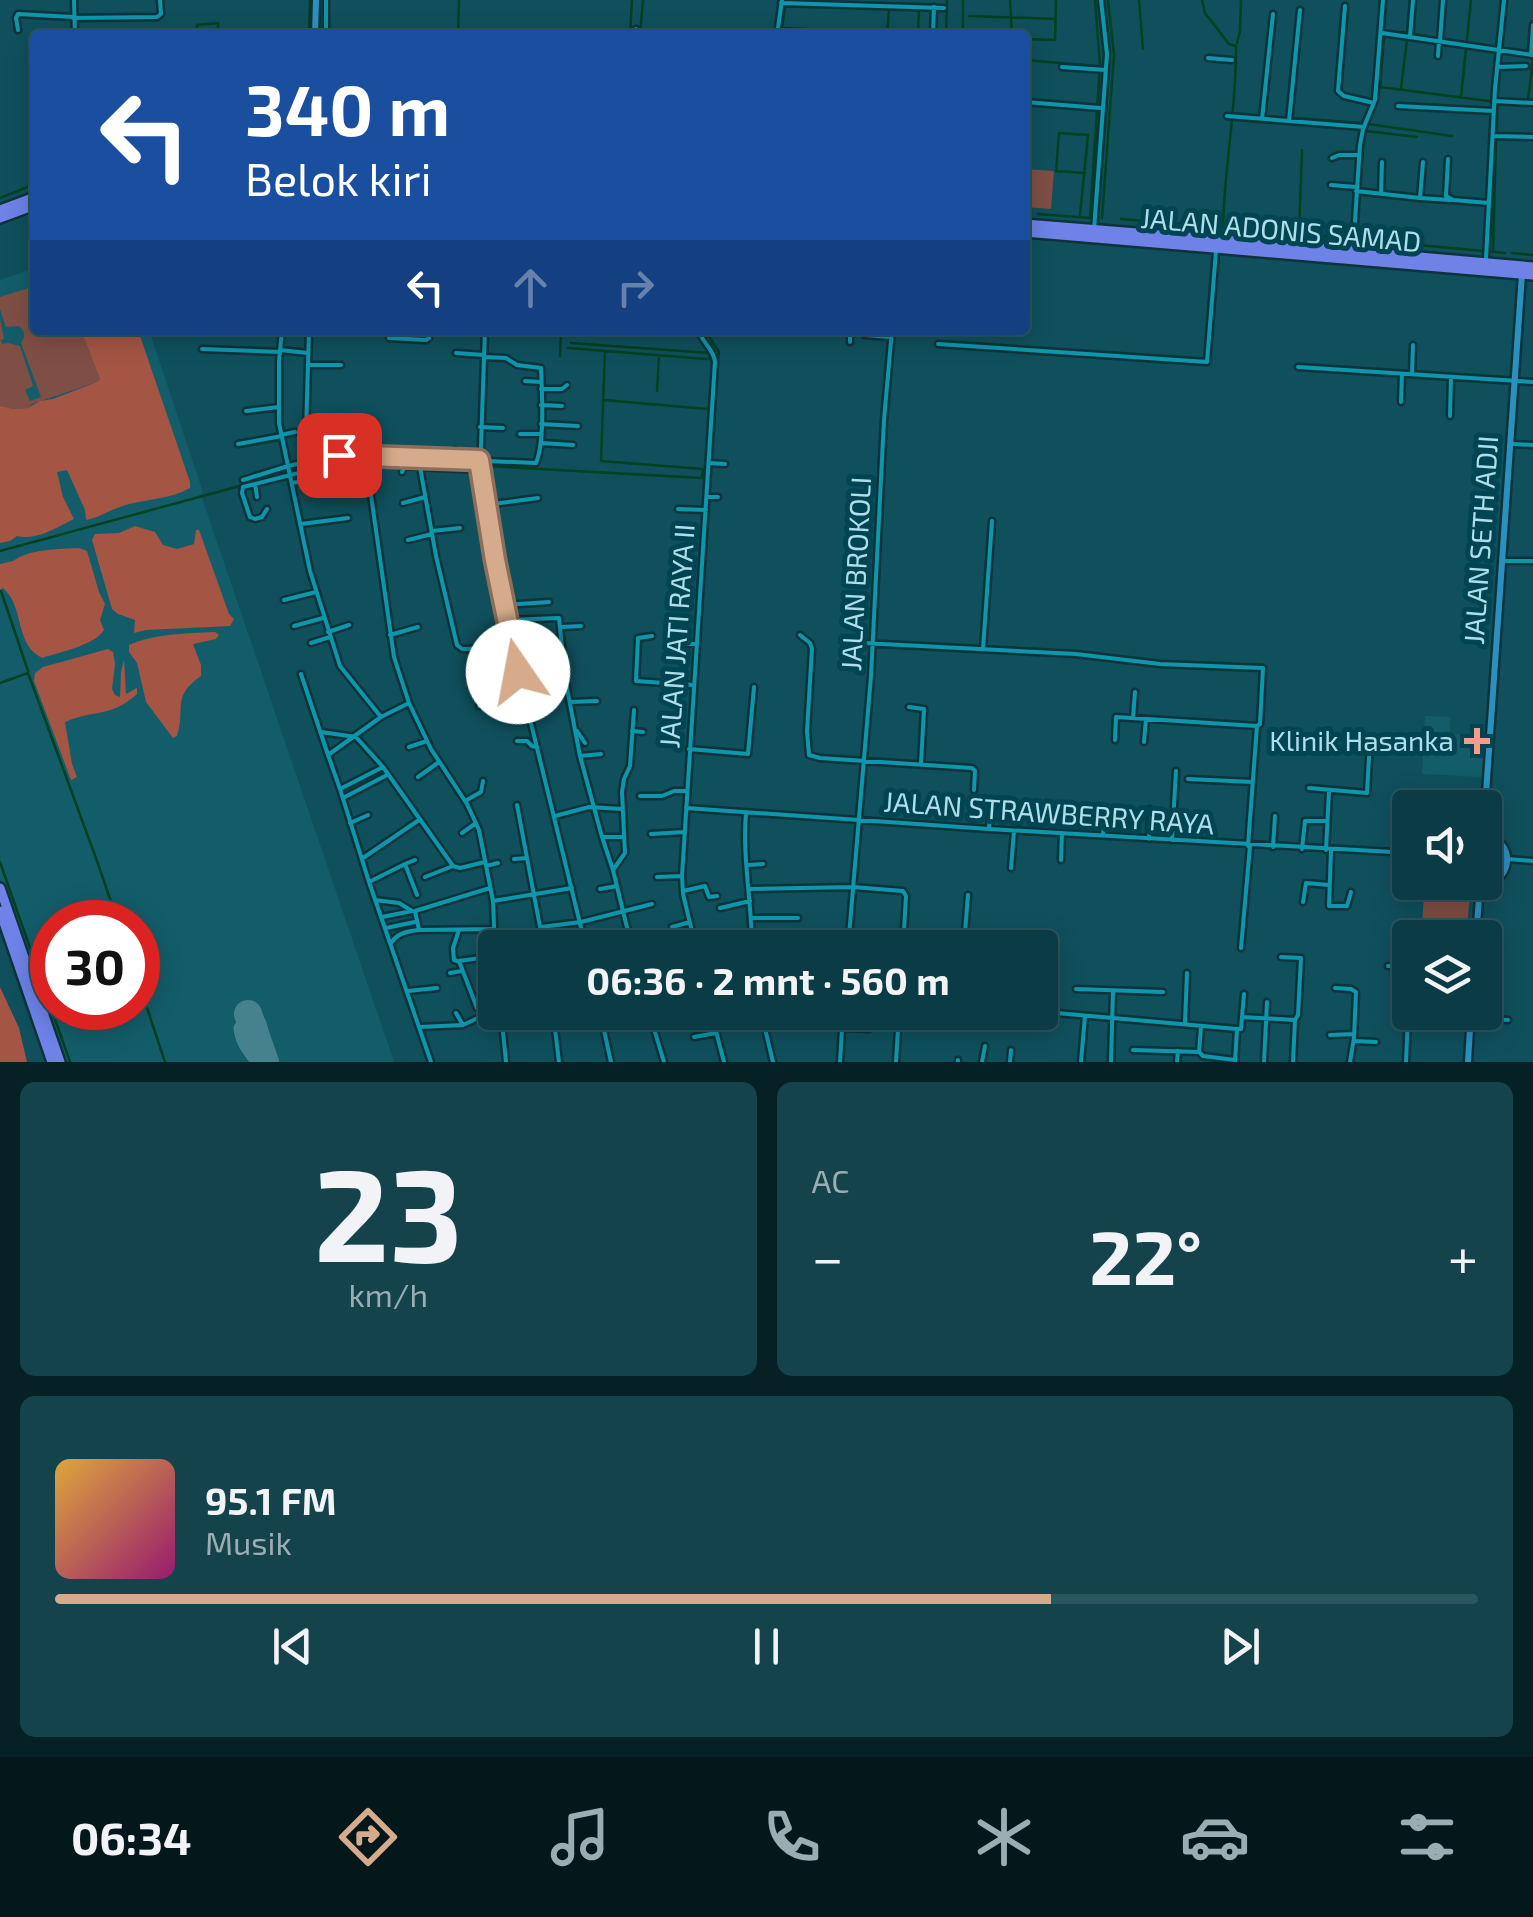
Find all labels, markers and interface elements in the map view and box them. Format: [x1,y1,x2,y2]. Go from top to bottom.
text: 340 m [245,66,450,150]
icon: left [80,70,210,200]
text: Belok kiri [245,151,432,205]
street label: JALAN ADONIS SAMAD [1139,200,1423,258]
icon: left [398,260,453,315]
icon: ahead [503,260,558,315]
icon: right [608,260,663,315]
pin [297,413,382,498]
icon: arrive [312,428,367,483]
street label: JALAN SETH ADJI [1456,434,1504,645]
street label: JALAN BROKOLI [833,476,877,672]
street label: JALAN JATI RAYA II [651,523,701,749]
position arrow [466,620,570,724]
place label: Klinik Hasanka [1269,723,1454,757]
marker: Klinik Hasanka [1464,728,1490,754]
street label: JALAN STRAWBERRY RAYA [883,783,1216,841]
map controls [1392,790,1502,1030]
button: sound [1392,790,1502,900]
speed limit sign: 30 [30,900,160,1030]
button: layers [1392,920,1502,1030]
text: 06:36 · 2 mnt · 560 m [586,957,950,1003]
text: 23 [314,1132,463,1288]
text: AC [812,1161,850,1199]
text: 22° [1089,1210,1202,1300]
text: − [812,1223,844,1289]
text: + [1448,1223,1478,1289]
text: km/h [349,1275,428,1313]
text: 95.1 FM [205,1477,337,1523]
text: Musik [205,1523,292,1561]
icon: previous [265,1619,320,1674]
icon: pause [739,1619,794,1674]
icon: next [1213,1619,1268,1674]
icon: directions [333,1802,403,1872]
icon: music [545,1802,615,1872]
icon: phone [757,1802,827,1872]
icon: climate [969,1802,1039,1872]
icon: car [1180,1802,1250,1872]
icon: filters [1392,1802,1462,1872]
text: 06:34 [71,1810,192,1864]

